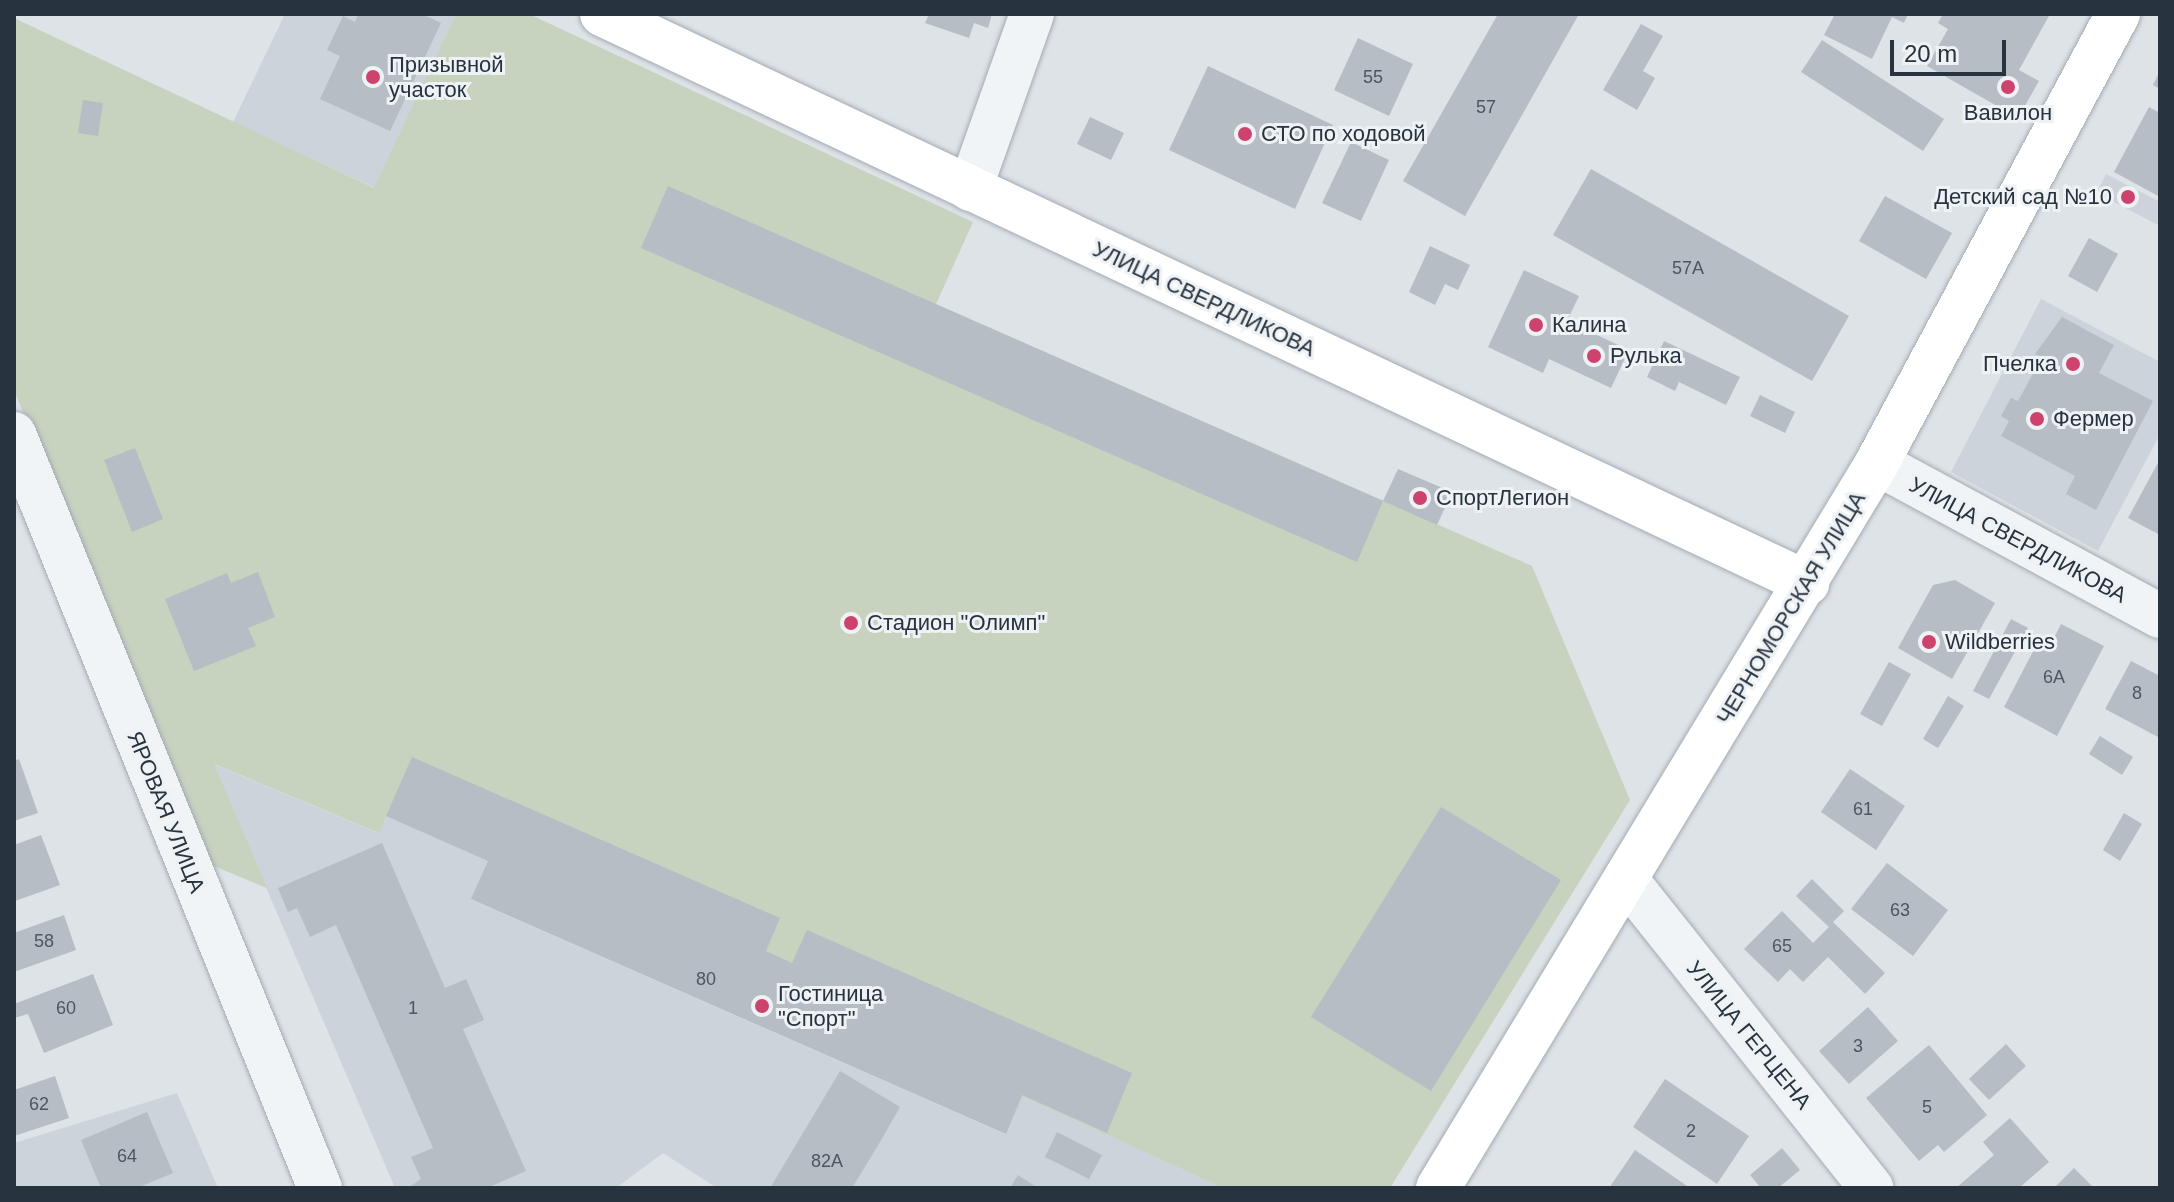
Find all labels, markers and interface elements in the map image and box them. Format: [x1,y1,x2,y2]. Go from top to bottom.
scale bar [1894,24,2010,74]
text: 20 m [1904,40,1957,67]
place label: Призывной участок [389,51,504,102]
house number: 55 [1363,66,1383,88]
marker: Призывной участок [364,68,382,86]
marker: Вавилон [1999,78,2017,96]
house number: 57 [1476,96,1496,118]
place label: Вавилон [1964,100,2052,126]
place label: СТО по ходовой [1261,121,1426,147]
marker: СТО по ходовой [1236,125,1254,143]
place label: Детский сад №10 [1934,184,2112,210]
marker: Детский сад №10 [2119,188,2137,206]
street label: УЛИЦА СВЕРДЛИКОВА [1089,236,1319,362]
house number: 57А [1672,257,1704,279]
place label: Калина [1552,312,1627,338]
marker: Калина [1527,316,1545,334]
place label: Рулька [1610,343,1682,369]
marker: Рулька [1585,347,1603,365]
place label: Пчелка [1983,351,2057,377]
marker: Пчелка [2064,355,2082,373]
place label: Фермер [2053,406,2134,432]
marker: Фермер [2028,410,2046,428]
street label: УЛИЦА СВЕРДЛИКОВА [1905,471,2131,609]
place label: СпортЛегион [1436,485,1569,511]
street label: ЧЕРНОМОРСКАЯ УЛИЦА [1711,487,1871,729]
marker: СпортЛегион [1411,489,1429,507]
place label: Стадион "Олимп" [867,610,1045,636]
marker: Стадион "Олимп" [842,614,860,632]
place label: Wildberries [1945,629,2055,655]
marker: Wildberries [1920,633,1938,651]
house number: 6А [2043,666,2065,688]
house number: 8 [2132,682,2142,704]
street label: ЯРОВАЯ УЛИЦА [121,727,211,897]
house number: 61 [1853,798,1873,820]
house number: 63 [1890,899,1910,921]
house number: 58 [34,930,54,952]
house number: 65 [1772,935,1792,957]
street label: УЛИЦА ГЕРЦЕНА [1681,955,1817,1115]
house number: 80 [696,968,716,990]
place label: Гостиница "Спорт" [778,980,883,1032]
house number: 60 [56,997,76,1019]
house number: 1 [408,997,418,1019]
marker: Гостиница "Спорт" [753,997,771,1015]
house number: 3 [1853,1035,1863,1057]
house number: 62 [29,1093,49,1115]
house number: 5 [1922,1096,1932,1118]
house number: 2 [1686,1120,1696,1142]
house number: 64 [117,1145,137,1167]
house number: 82А [811,1150,843,1172]

